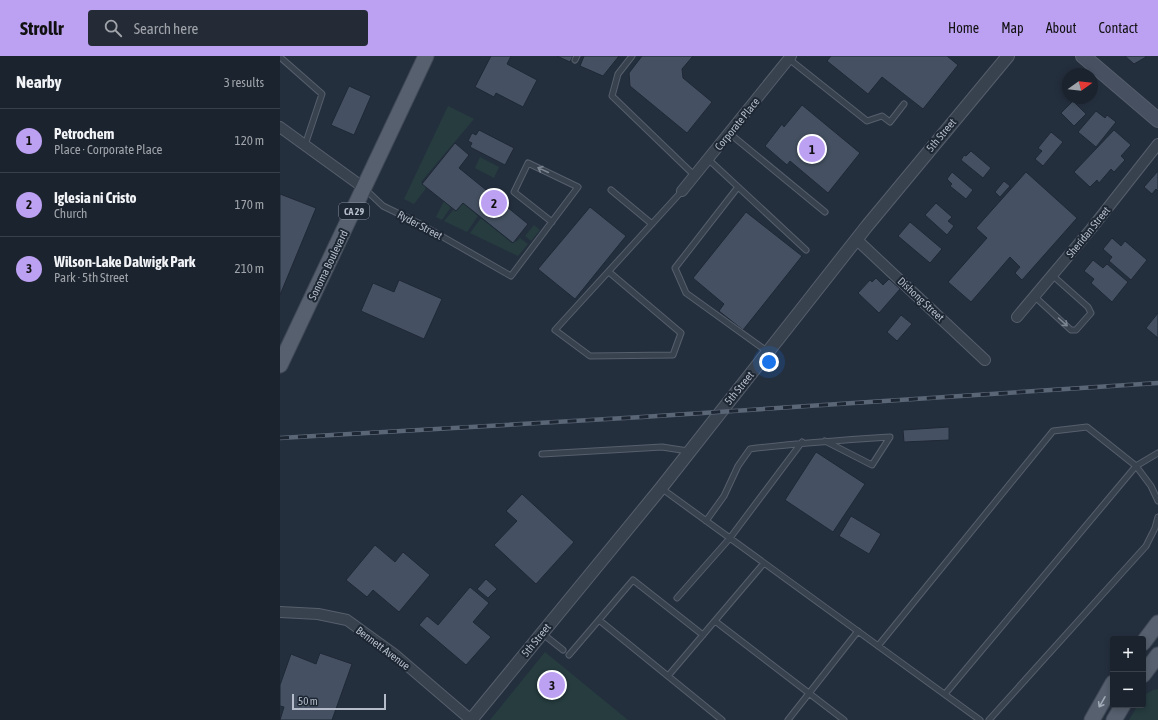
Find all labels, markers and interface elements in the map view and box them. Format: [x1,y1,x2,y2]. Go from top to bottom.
search box [88,10,368,46]
text: Strollr [20,17,64,39]
icon: search [102,17,124,39]
text: Search here [134,20,198,37]
text: Home [948,20,979,36]
text: Map [1001,20,1024,36]
text: About [1046,20,1077,36]
text: Contact [1099,20,1138,36]
north arrow [1062,68,1098,104]
text: Nearby [16,72,62,92]
text: 3 results [224,75,264,90]
street label: Corporate Place [712,95,762,153]
street label: 5th Street [924,116,958,154]
text: Petrochem [54,125,114,142]
text: 1 [26,133,32,148]
text: 120 m [235,133,264,148]
pin: 1 [799,134,825,164]
text: Place · Corporate Place [54,142,162,157]
one-way arrow [537,166,549,173]
pin: 2 [481,188,507,218]
text: Iglesia ni Cristo [54,189,137,206]
text: 2 [26,197,32,212]
text: 170 m [235,197,264,212]
road number: CA 29 [339,203,369,219]
street label: Sheridan Street [1064,204,1112,260]
text: Church [54,206,87,221]
street label: Ryder Street [396,208,444,242]
street label: Sonoma Boulevard [306,228,350,302]
text: Wilson-Lake Dalwigk Park [54,253,195,270]
text: 3 [26,261,32,276]
text: 210 m [235,261,264,276]
text: Park · 5th Street [54,270,129,285]
street label: Dishong Street [895,275,947,323]
one-way arrow [1058,318,1069,327]
your location [759,352,779,372]
street label: 5th Street [722,369,756,407]
street label: 5th Street [519,621,553,659]
street label: Bennett Avenue [354,624,412,672]
map controls [1110,636,1146,708]
button: + [1110,636,1146,672]
pin: 3 [539,670,565,700]
button: − [1110,672,1146,708]
scale bar [292,692,386,711]
text: 50 m [298,695,318,707]
one-way arrow [1098,696,1106,708]

